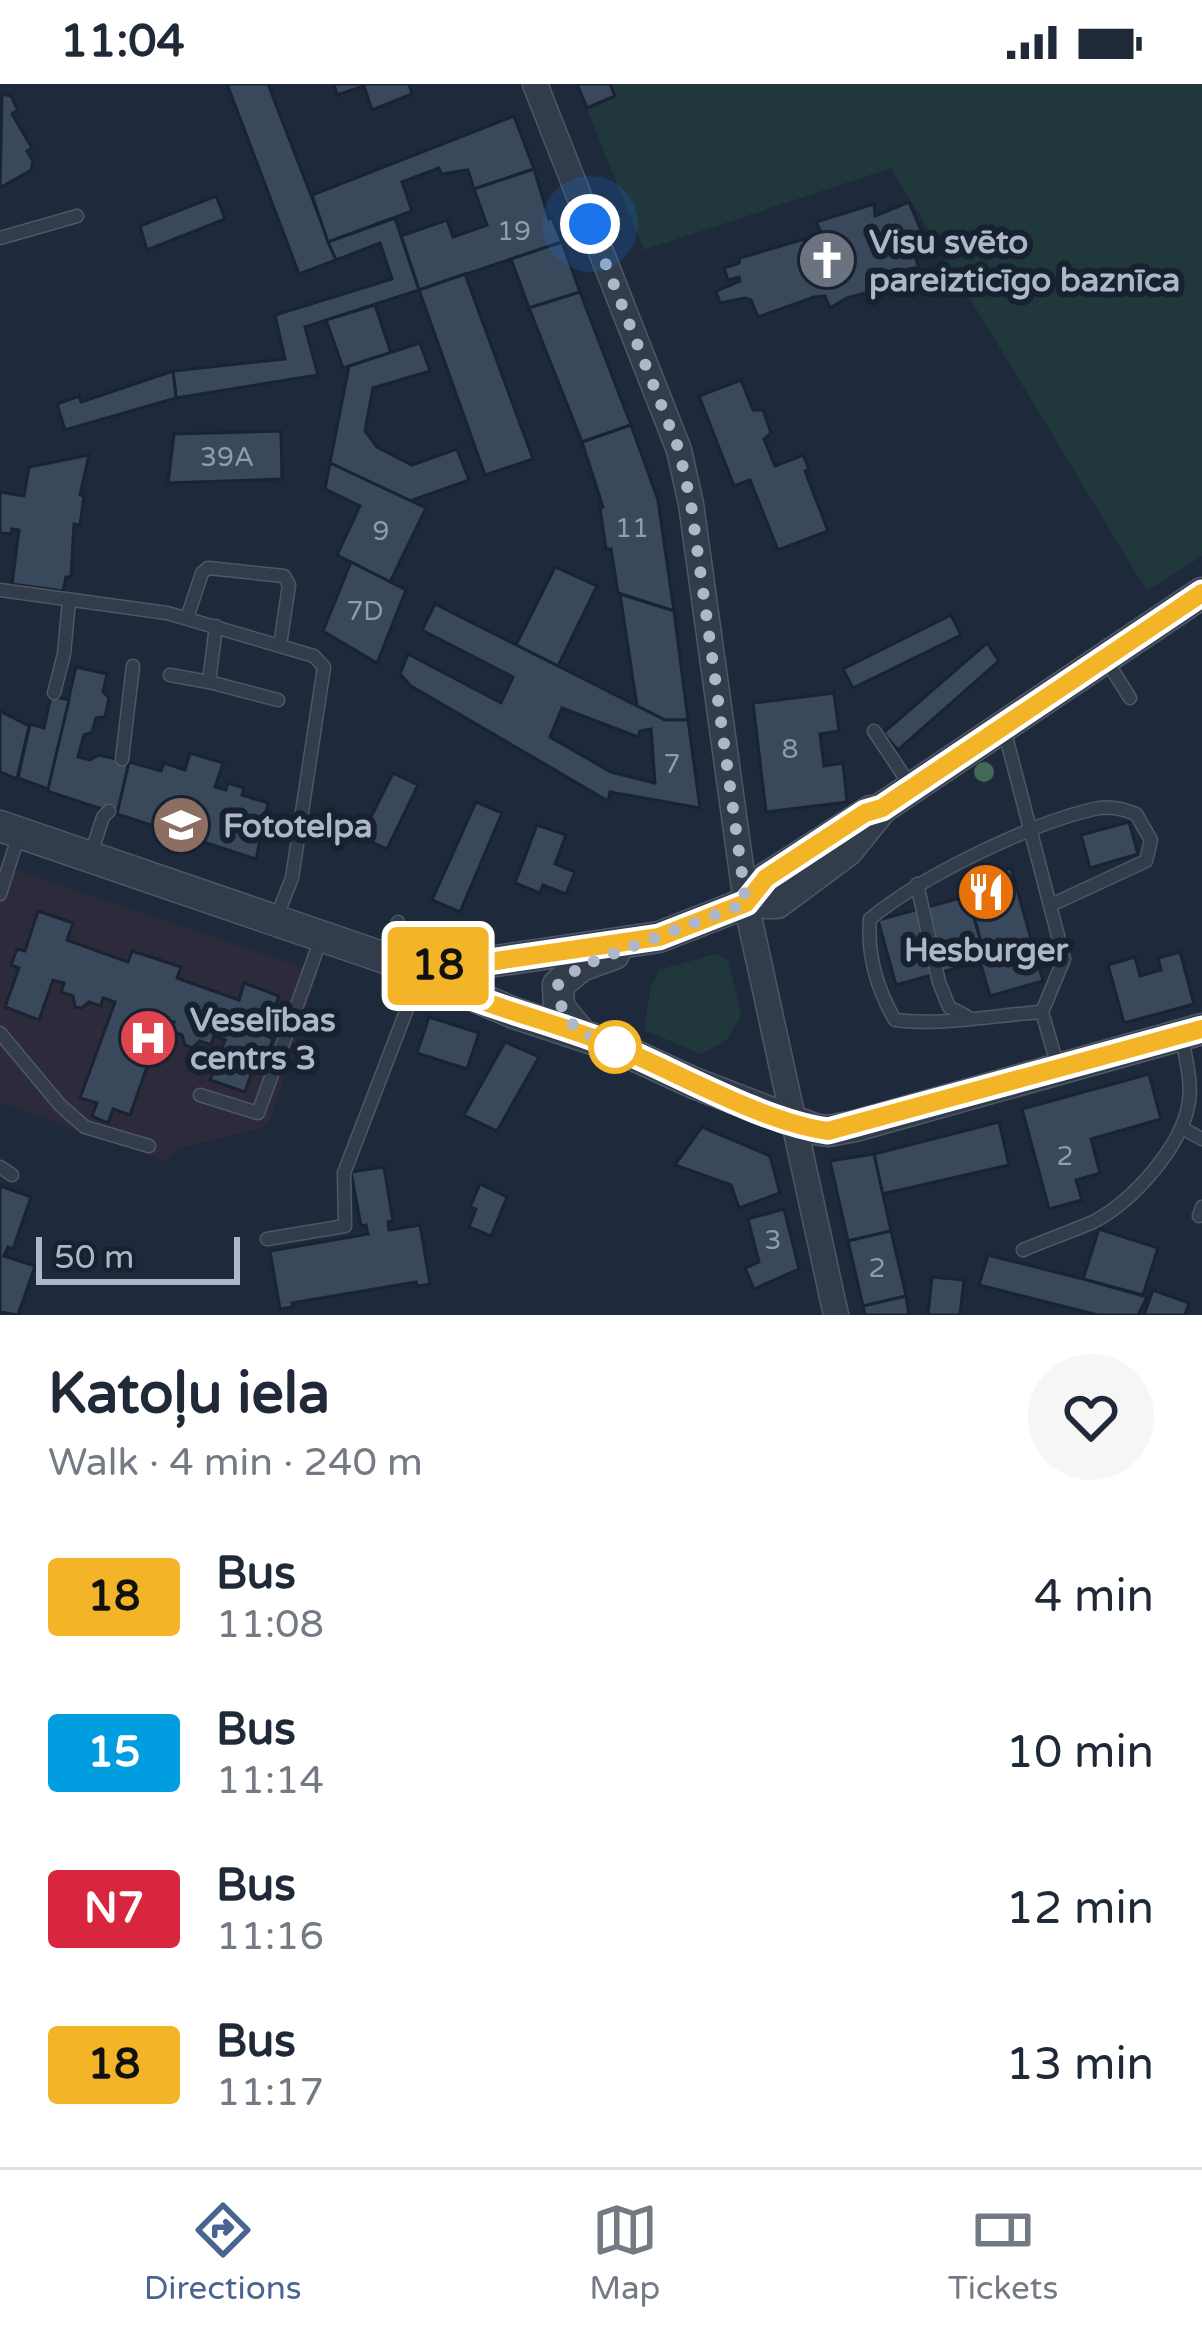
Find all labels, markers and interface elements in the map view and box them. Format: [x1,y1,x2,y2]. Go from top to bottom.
text: 11:04 [60,15,185,69]
your location [560,194,620,254]
house number: 19 [497,215,531,248]
place label: Visu svēto pareizticīgo baznīca [869,223,1180,300]
church icon: Visu svēto pareizticīgo baznīca [796,229,858,291]
house number: 39A [200,441,254,474]
house number: 11 [615,512,649,545]
house number: 9 [373,515,389,548]
house number: 7D [346,595,384,628]
house number: 8 [782,733,798,766]
house number: 7 [664,748,680,781]
school or university icon: Fototelpa [150,794,212,856]
place label: Fototelpa [223,807,373,846]
restaurant icon: Hesburger [955,861,1017,923]
line badge: 18 [384,927,492,1005]
place label: Hesburger [904,931,1068,970]
text: 18 [412,940,464,991]
place label: Veselības centrs 3 [190,1001,336,1078]
hospital icon: Veselības centrs 3 [117,1007,179,1069]
unlabelled marker [590,1022,640,1072]
house number: 2 [1057,1140,1073,1173]
house number: 3 [765,1224,781,1257]
scale bar [36,1231,240,1284]
text: 50 m [54,1238,134,1277]
house number: 2 [869,1252,885,1285]
button: heart [1028,1354,1154,1480]
text: Katoļu iela [48,1360,330,1428]
text: Walk · 4 min · 240 m [48,1439,423,1486]
text: Bus [216,1547,296,1601]
text: 4 min [1034,1570,1154,1624]
text: 18 [88,1571,140,1622]
text: 11:08 [216,1601,324,1648]
text: Bus [216,1703,296,1757]
text: 10 min [1006,1726,1154,1780]
text: 15 [88,1727,140,1778]
text: 11:14 [216,1757,324,1804]
text: Bus [216,1859,296,1913]
text: 12 min [1006,1882,1154,1936]
text: N7 [84,1883,144,1934]
text: 11:16 [216,1913,324,1960]
text: Bus [216,2015,296,2069]
text: 13 min [1006,2038,1154,2092]
text: 18 [88,2039,140,2090]
text: 11:17 [216,2069,324,2116]
tab: Directions [144,2197,302,2308]
tab: Map [589,2197,660,2308]
tab: Tickets [948,2197,1058,2308]

